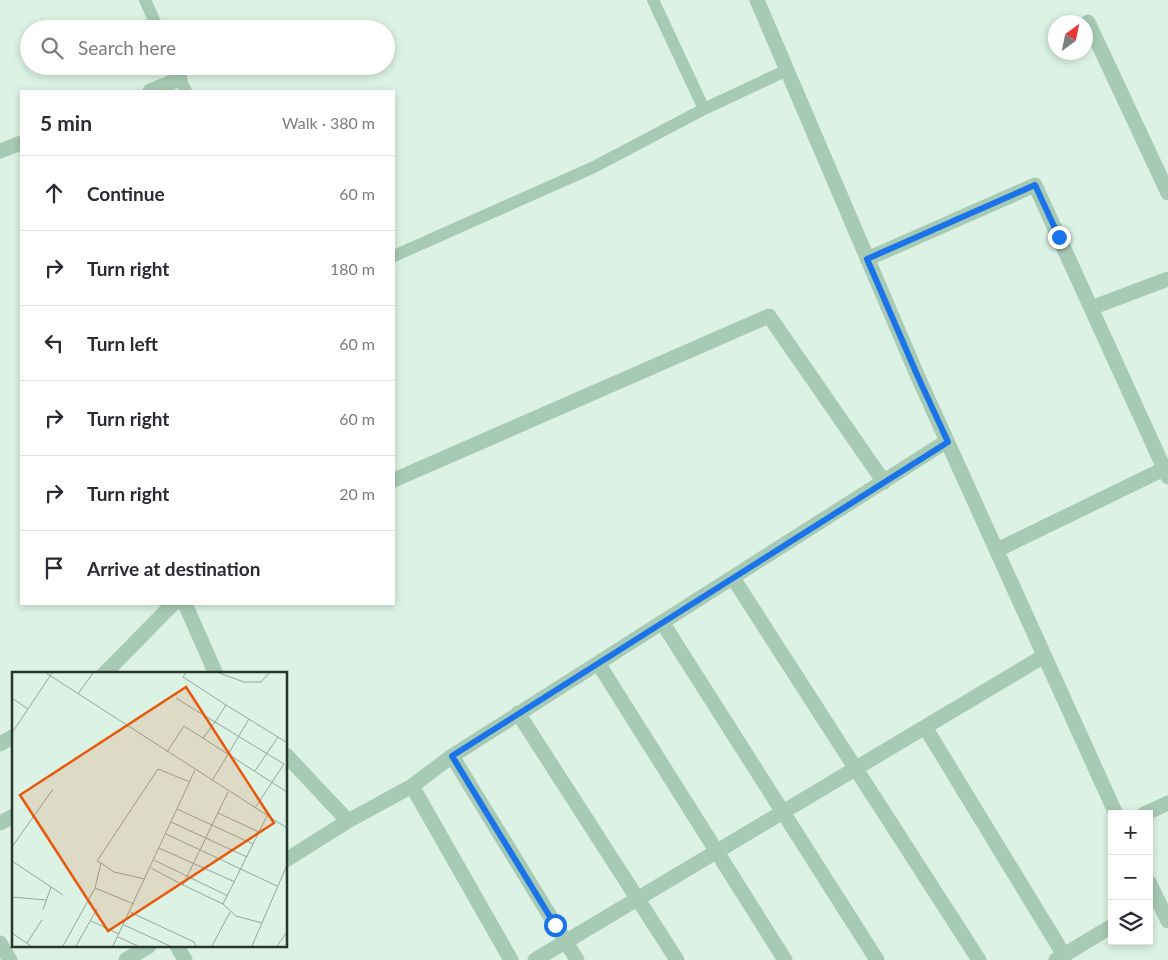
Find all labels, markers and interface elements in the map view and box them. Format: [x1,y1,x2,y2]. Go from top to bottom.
north arrow [1048,15,1093,60]
search box [20,20,395,75]
icon: search [38,34,66,62]
text: Search here [78,36,176,59]
text: 5 min [40,110,92,135]
text: Walk · 380 m [282,113,375,132]
icon: ahead [40,179,68,207]
text: Continue [87,182,165,205]
text: 60 m [339,184,375,203]
route end [1048,226,1071,249]
icon: right [40,254,68,282]
text: Turn right [87,257,169,280]
text: 180 m [330,259,375,278]
icon: left [40,329,68,357]
text: Turn left [87,332,158,355]
text: 60 m [339,334,375,353]
icon: right [40,404,68,432]
text: Turn right [87,407,169,430]
text: 60 m [339,409,375,428]
icon: right [40,479,68,507]
text: Turn right [87,482,169,505]
text: 20 m [339,484,375,503]
icon: arrive [40,554,68,582]
text: Arrive at destination [87,557,260,580]
inset map [12,672,288,948]
map controls [1108,810,1153,945]
button: + [1108,810,1153,855]
button: − [1108,855,1153,900]
button: layers [1108,900,1153,945]
route start [544,914,567,937]

